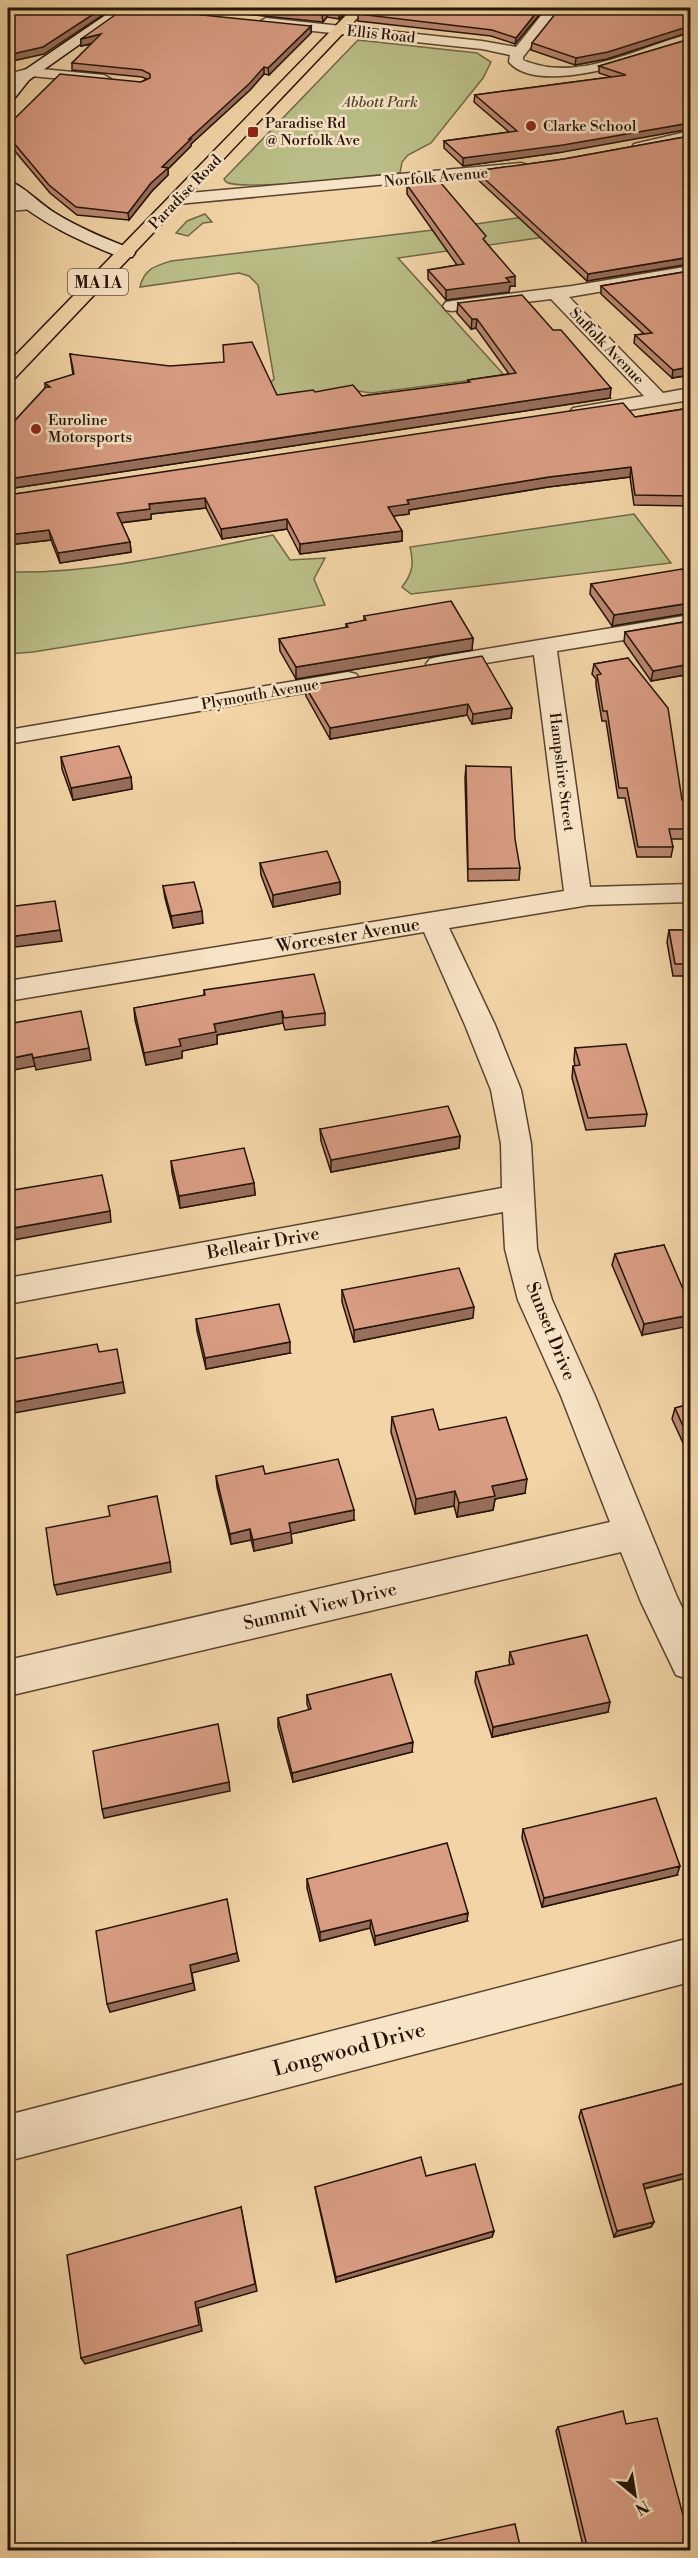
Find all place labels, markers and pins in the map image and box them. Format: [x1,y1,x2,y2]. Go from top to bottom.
place label: Paradise Rd @ Norfolk Ave [265,114,360,150]
place label: Clarke School [543,117,637,136]
marker: Clarke School [524,119,538,133]
marker: Paradise Rd @ Norfolk Ave [246,125,260,139]
place label: Euroline Motorsports [48,411,132,447]
marker: Euroline Motorsports [29,422,43,436]

